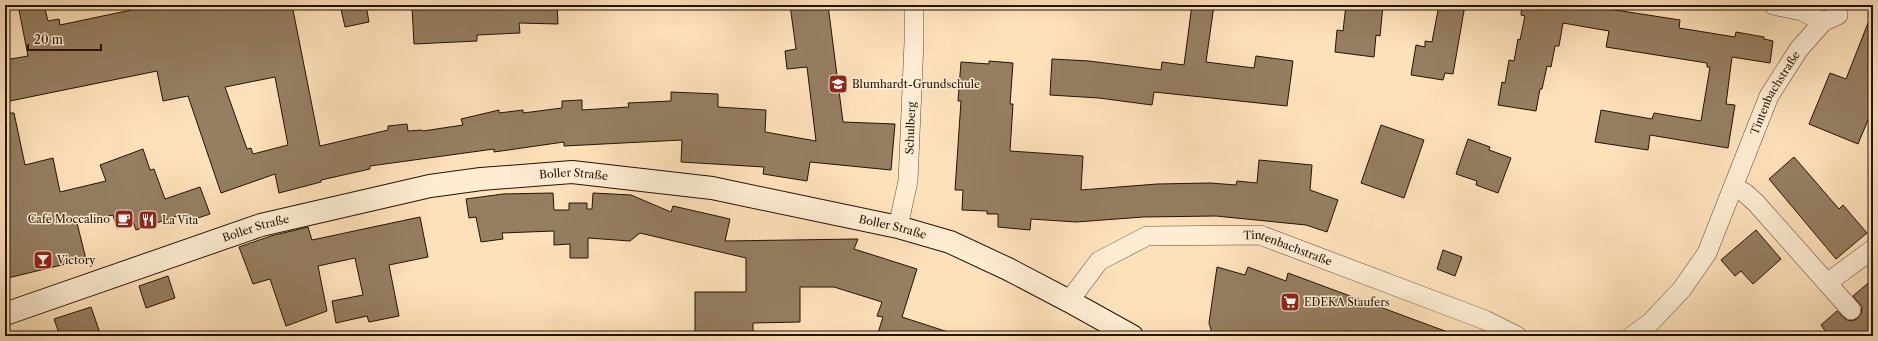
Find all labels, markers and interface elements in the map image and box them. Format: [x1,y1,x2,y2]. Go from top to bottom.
scale bar [28,26,101,52]
text: 20 m [34,32,63,47]
street label: Tintenbachstraße [1747,48,1803,137]
school or university icon: Blumhardt-Grundschule [827,73,849,95]
place label: Blumhardt-Grundschule [852,77,980,91]
street label: Schulberg [902,101,918,155]
street label: Boller Straße [539,165,609,183]
cafe icon: Café Moccalino [113,208,135,230]
restaurant icon: La Vita [137,209,159,231]
place label: Café Moccalino [28,212,110,226]
street label: Boller Straße [220,212,290,245]
street label: Boller Straße [858,212,928,242]
place label: La Vita [162,213,199,227]
street label: Tintenbachstraße [1243,228,1334,269]
bar icon: Victory [32,249,54,271]
place label: Victory [56,253,96,267]
supermarket icon: EDEKA Staufers [1279,291,1301,313]
place label: EDEKA Staufers [1304,295,1390,309]

